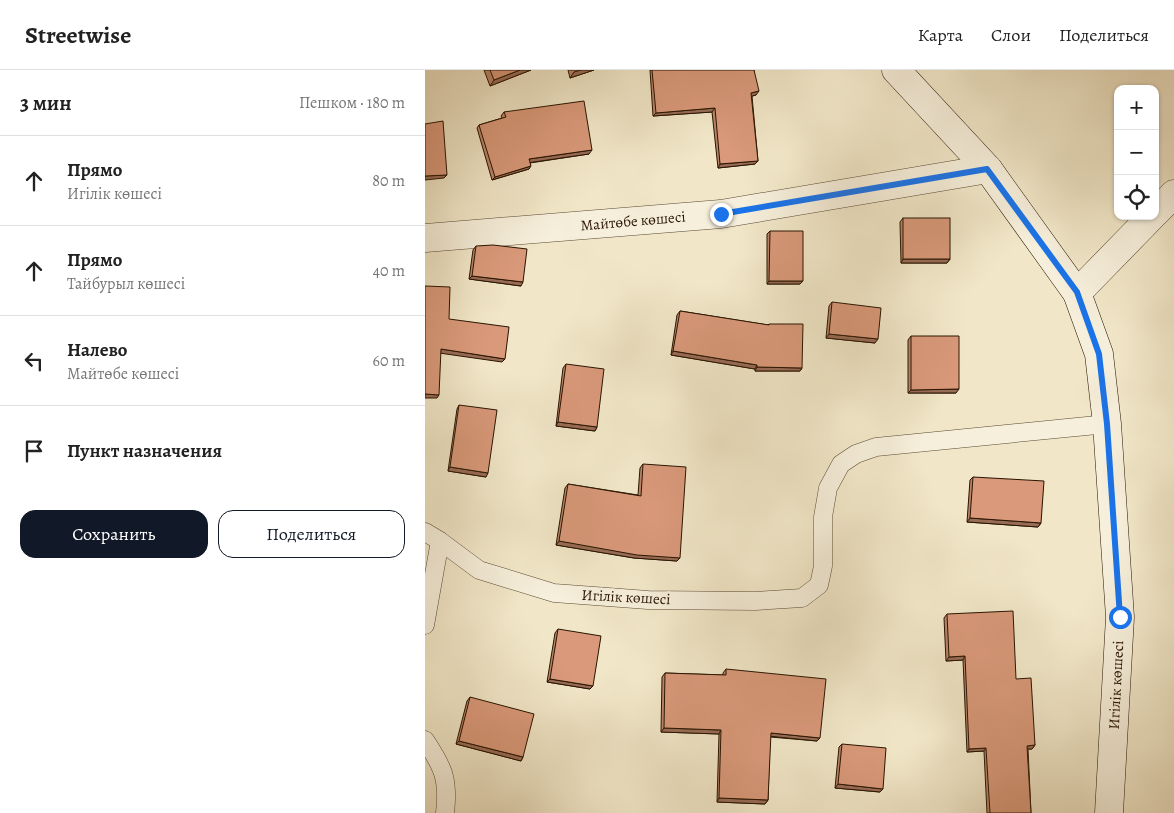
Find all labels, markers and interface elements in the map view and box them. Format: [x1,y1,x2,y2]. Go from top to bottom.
text: Streetwise [25,19,131,51]
text: Карта [918,23,963,47]
text: Слои [991,23,1031,47]
text: Поделиться [1059,23,1149,47]
map controls [1114,85,1159,220]
button: + [1114,85,1159,130]
text: 3 мин [20,89,72,117]
text: Пешком · 180 m [299,92,405,114]
button: − [1114,130,1159,175]
text: Прямо [67,157,122,183]
icon: ahead [20,167,48,195]
text: 80 m [372,170,405,192]
button: locate [1114,175,1159,220]
text: Игілік көшесі [67,183,162,205]
route end [710,203,733,226]
street label: Майтөбе көшесі [580,206,686,236]
text: Прямо [67,247,122,273]
icon: ahead [20,257,48,285]
text: 40 m [373,260,405,282]
text: Тайбурыл көшесі [67,273,185,295]
text: Налево [67,337,127,363]
icon: left [20,347,48,375]
text: 60 m [373,350,405,372]
text: Майтөбе көшесі [67,363,179,385]
icon: arrive [20,437,48,465]
text: Пункт назначения [67,438,222,464]
button: Сохранить [20,510,208,558]
button: Поделиться [218,510,405,558]
street label: Игілік көшесі [581,585,671,609]
route start [1109,606,1132,629]
street label: Игілік көшесі [1104,640,1128,730]

